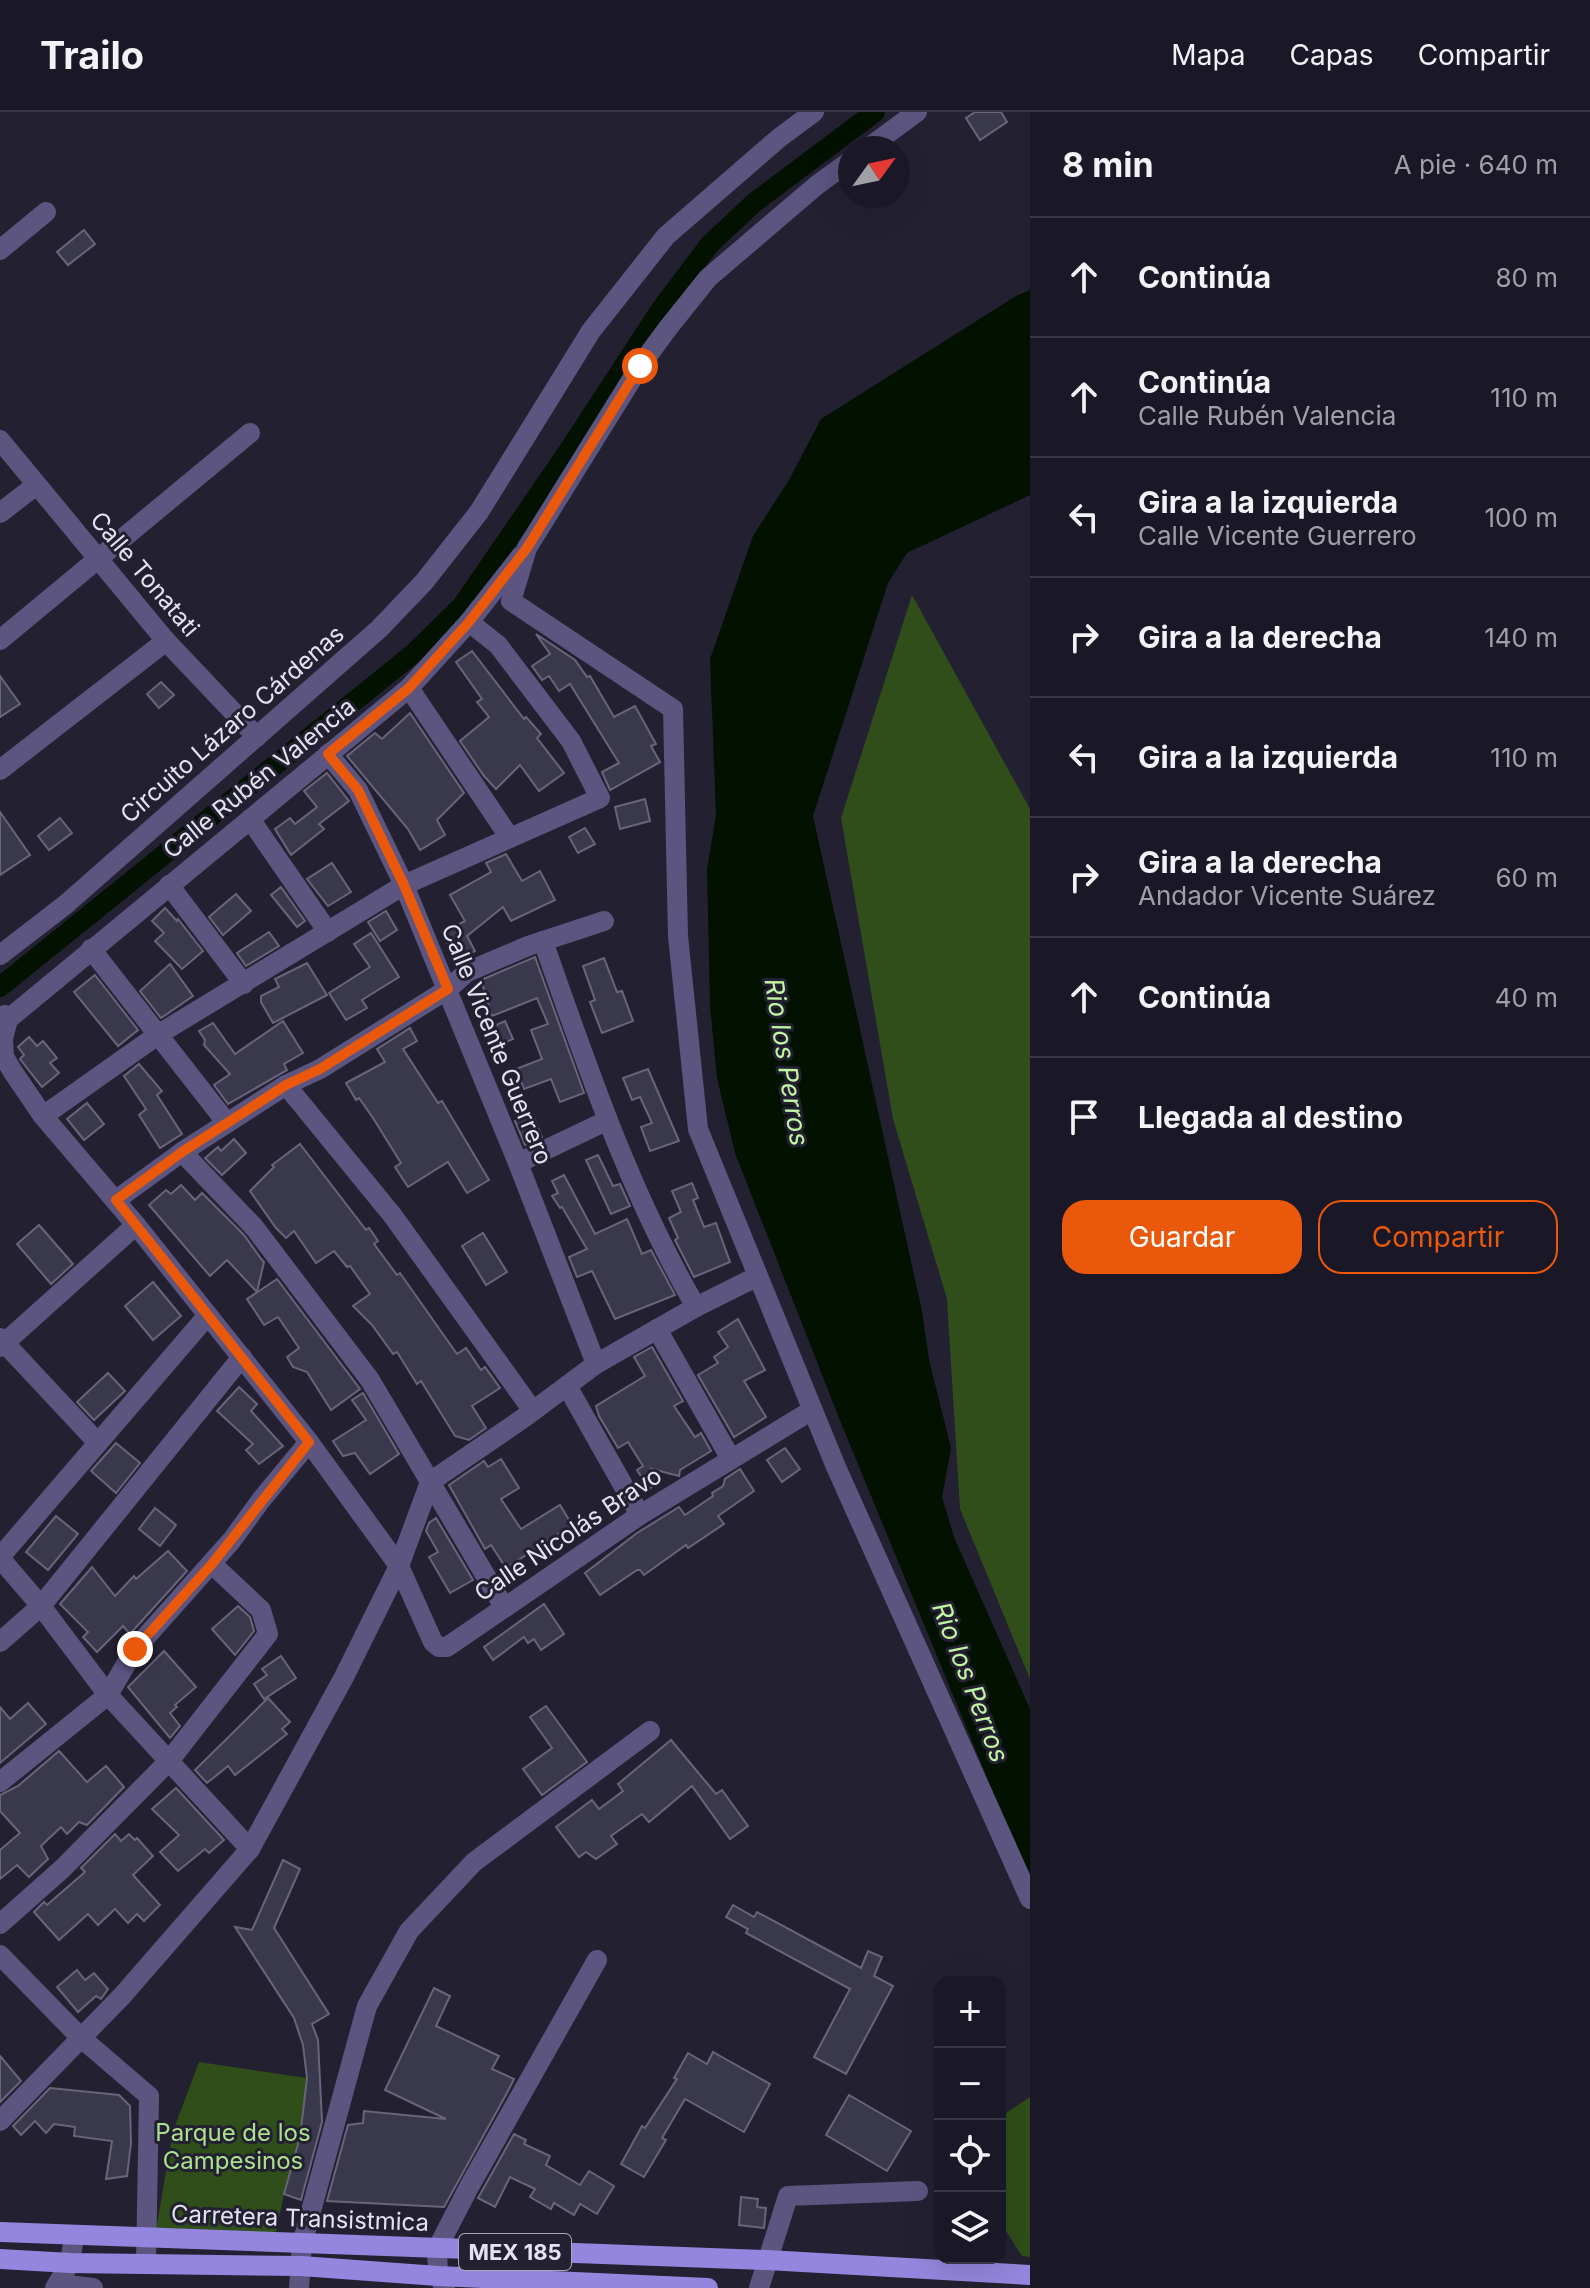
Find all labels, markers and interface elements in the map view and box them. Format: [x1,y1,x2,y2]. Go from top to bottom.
text: Trailo [40,32,144,78]
text: Mapa [1171,38,1246,72]
text: Capas [1290,38,1374,72]
text: Compartir [1418,38,1550,72]
north arrow [838,136,910,208]
text: 8 min [1062,144,1154,185]
text: A pie · 640 m [1394,149,1558,180]
icon: ahead [1062,255,1106,299]
text: Continúa [1138,259,1271,295]
text: 80 m [1495,262,1558,293]
route start [622,348,658,384]
text: Continúa [1138,364,1271,400]
icon: ahead [1062,375,1106,419]
text: 110 m [1490,382,1558,413]
text: Calle Rubén Valencia [1138,400,1396,431]
text: Gira a la izquierda [1138,484,1398,520]
icon: left [1062,495,1106,539]
text: 100 m [1485,502,1558,533]
street label: Calle Tonatati [84,506,206,642]
text: Calle Vicente Guerrero [1138,520,1417,551]
icon: right [1062,615,1106,659]
street label: Circuito Lázaro Cárdenas [114,619,350,829]
text: Gira a la derecha [1138,619,1382,655]
text: 140 m [1484,622,1558,653]
street label: Calle Rubén Valencia [157,692,361,864]
icon: left [1062,735,1106,779]
text: Gira a la izquierda [1138,739,1398,775]
text: 110 m [1490,742,1558,773]
text: Gira a la derecha [1138,844,1382,880]
icon: right [1062,855,1106,899]
text: 60 m [1495,862,1558,893]
text: Andador Vicente Suárez [1138,880,1436,911]
street label: Calle Vicente Guerrero [435,919,559,1169]
icon: ahead [1062,975,1106,1019]
water label: Rio los Perros [758,976,816,1148]
text: Continúa [1138,979,1271,1015]
text: 40 m [1495,982,1558,1013]
icon: arrive [1062,1095,1106,1139]
text: Llegada al destino [1138,1099,1403,1135]
button: Guardar [1062,1200,1302,1274]
button: Compartir [1318,1200,1558,1274]
street label: Calle Nicolás Bravo [469,1461,667,1607]
water label: Rio los Perros [926,1597,1016,1767]
route end [117,1631,153,1667]
map controls [934,1976,1006,2264]
button: + [934,1976,1006,2048]
button: − [934,2048,1006,2120]
park label: Parque de los Campesinos [155,2118,311,2175]
button: locate [934,2120,1006,2192]
button: layers [934,2192,1006,2264]
street label: Carretera Transistmica [171,2199,429,2237]
road number: MEX 185 [459,2234,571,2270]

